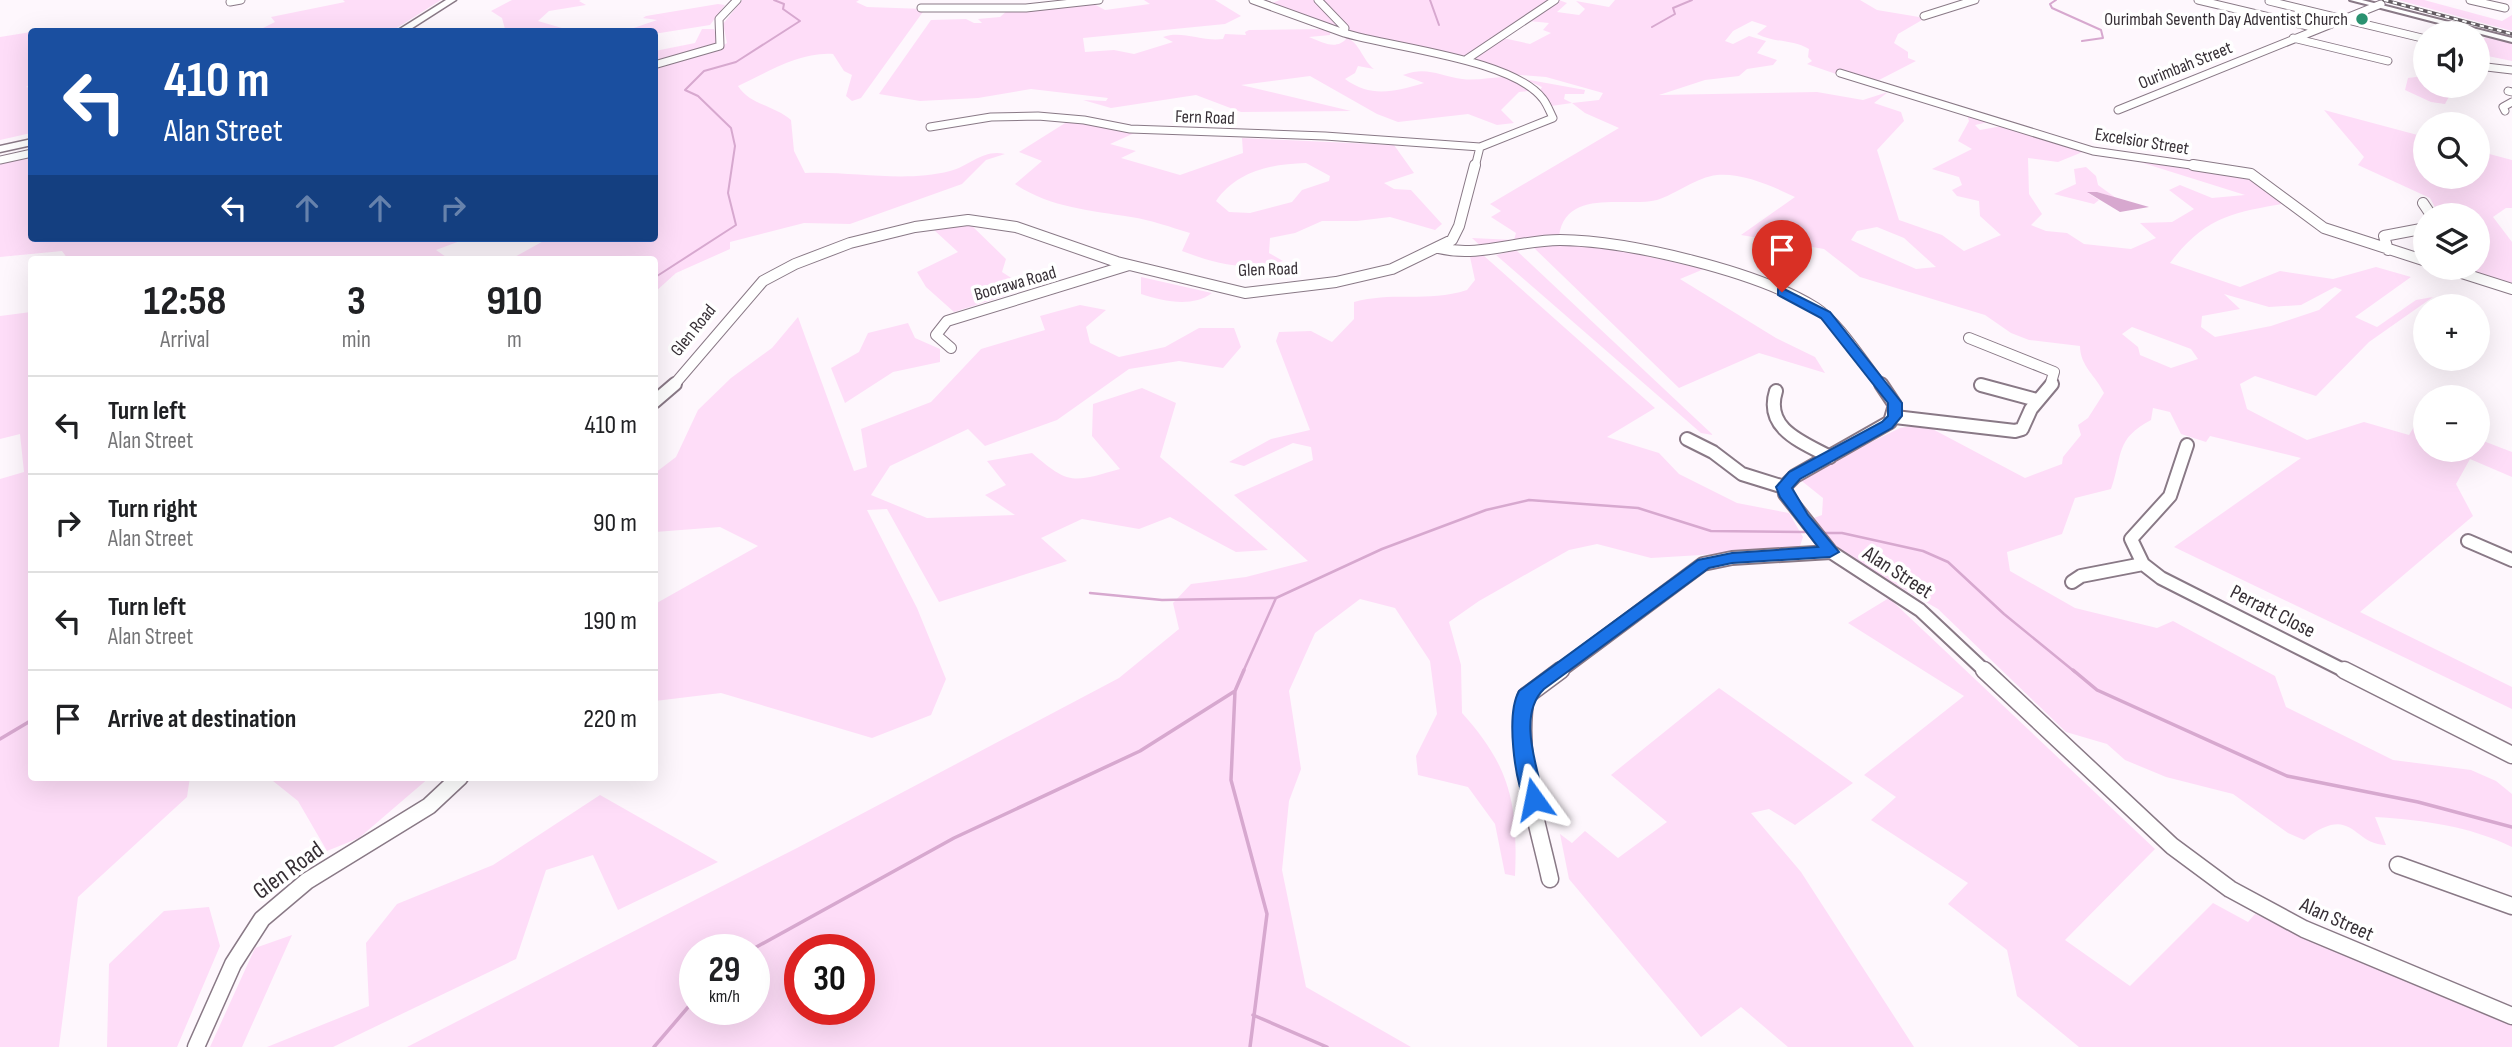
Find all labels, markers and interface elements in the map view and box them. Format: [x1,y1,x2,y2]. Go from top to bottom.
place label: Ourimbah Seventh Day Adventist Church [2104,9,2348,30]
marker: Ourimbah Seventh Day Adventist Church [2354,11,2370,27]
map controls [2413,21,2490,462]
button: sound [2413,21,2490,98]
street label: Ourimbah Street [2135,37,2236,94]
text: 410 m [164,52,270,111]
icon: left [49,56,140,147]
street label: Fern Road [1175,106,1235,129]
text: Alan Street [164,112,283,151]
button: search [2413,112,2490,189]
street label: Excelsior Street [2093,124,2191,159]
icon: left [215,189,253,227]
icon: ahead [288,189,326,227]
icon: ahead [361,189,399,227]
icon: right [434,189,472,227]
button: layers [2413,203,2490,280]
pin [1752,220,1812,292]
icon: arrive [1763,231,1801,269]
street label: Glen Road [1238,258,1298,281]
street label: Boorawa Road [972,262,1059,305]
text: 12:58 [143,276,226,327]
text: 3 [347,276,366,327]
text: 910 [486,276,543,327]
button: + [2413,294,2490,371]
street label: Glen Road [666,300,720,360]
text: Arrival [160,326,210,354]
text: min [342,326,371,354]
text: m [507,326,522,354]
button: − [2413,385,2490,462]
text: Turn left [108,396,186,427]
icon: left [49,406,87,444]
text: 410 m [585,410,637,441]
text: Alan Street [108,427,193,455]
text: Turn right [108,494,197,525]
icon: right [49,504,87,542]
text: 90 m [593,508,637,539]
text: Alan Street [108,525,193,553]
street label: Alan Street [1857,540,1937,604]
street label: Perratt Close [2226,579,2319,643]
text: Turn left [108,592,186,623]
icon: left [49,602,87,640]
text: 190 m [584,606,637,637]
text: Alan Street [108,623,193,651]
icon: arrive [49,700,87,738]
text: Arrive at destination [108,704,296,735]
text: 220 m [583,704,637,735]
position arrow [1497,762,1571,836]
street label: Glen Road [247,835,329,906]
street label: Alan Street [2295,892,2377,947]
speed limit sign: 30 [784,934,875,1025]
text: 29 [709,949,740,992]
text: km/h [709,986,740,1007]

